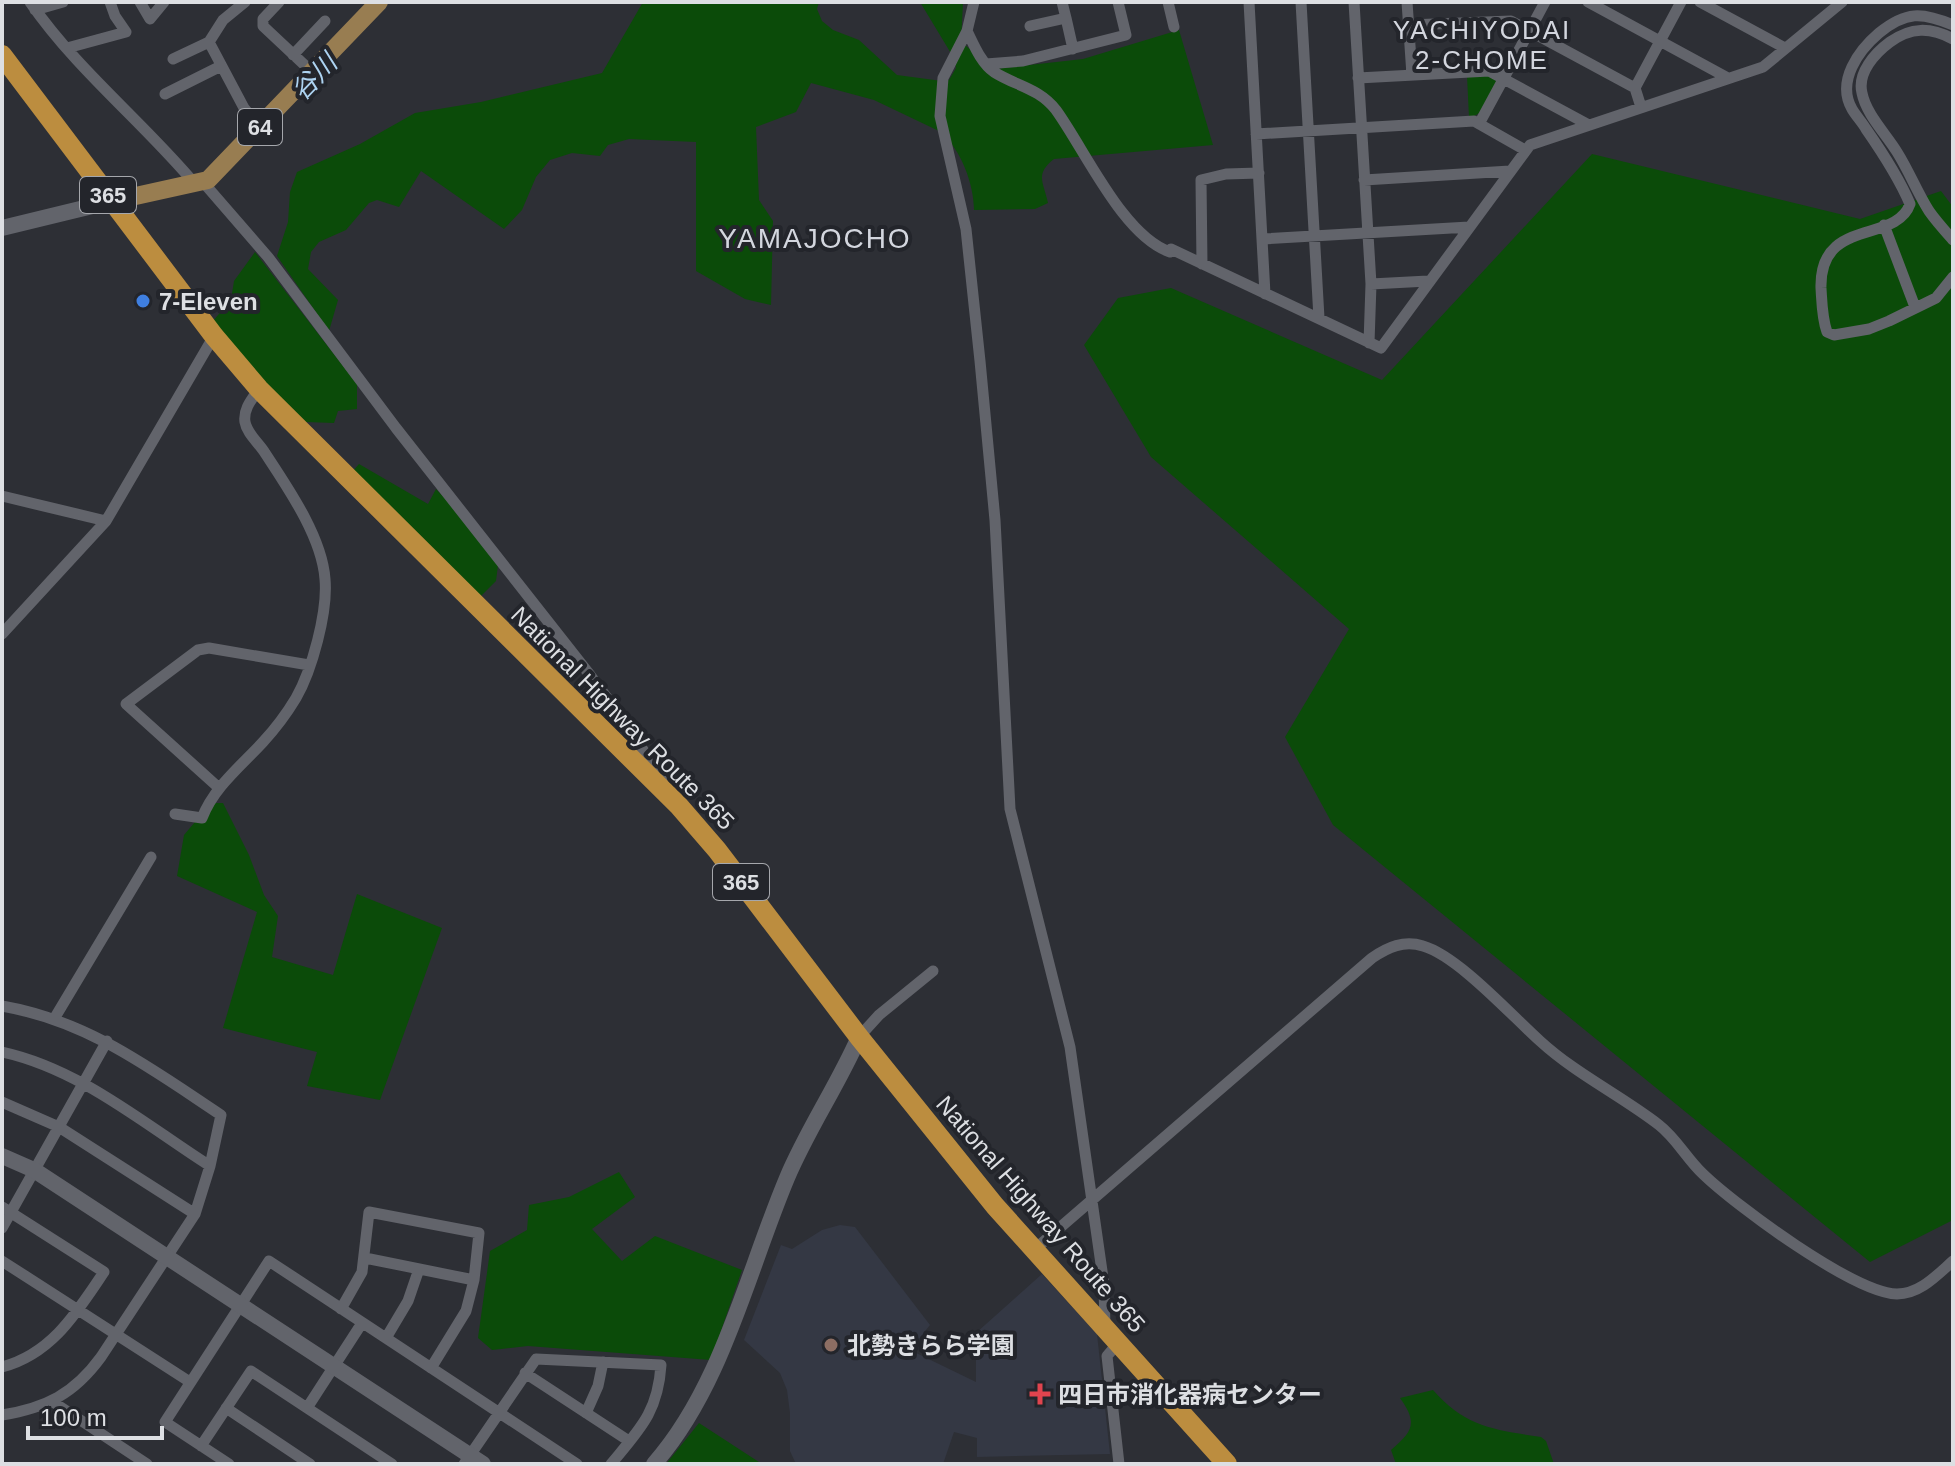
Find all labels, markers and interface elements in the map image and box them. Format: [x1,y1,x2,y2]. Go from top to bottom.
district label: YACHIYODAI 2-CHOME [1393,15,1571,75]
water label: 谷川 [285,46,345,106]
road number: 64 [238,109,282,145]
road number: 365 [80,177,136,213]
district label: YAMAJOCHO [718,223,912,254]
place label: 7-Eleven [159,288,258,315]
marker: 7-Eleven [134,292,152,310]
street label: National Highway Route 365 [506,601,740,835]
road number: 365 [713,864,769,900]
street label: National Highway Route 365 [931,1090,1151,1338]
place label: 北勢きらら学園 [847,1332,1015,1359]
marker: 北勢きらら学園 [822,1336,840,1354]
place label: 四日市消化器病センター [1058,1381,1322,1408]
marker: 四日市消化器病センター [1029,1383,1051,1405]
scale bar [28,1390,162,1440]
text: 100 m [40,1404,107,1431]

